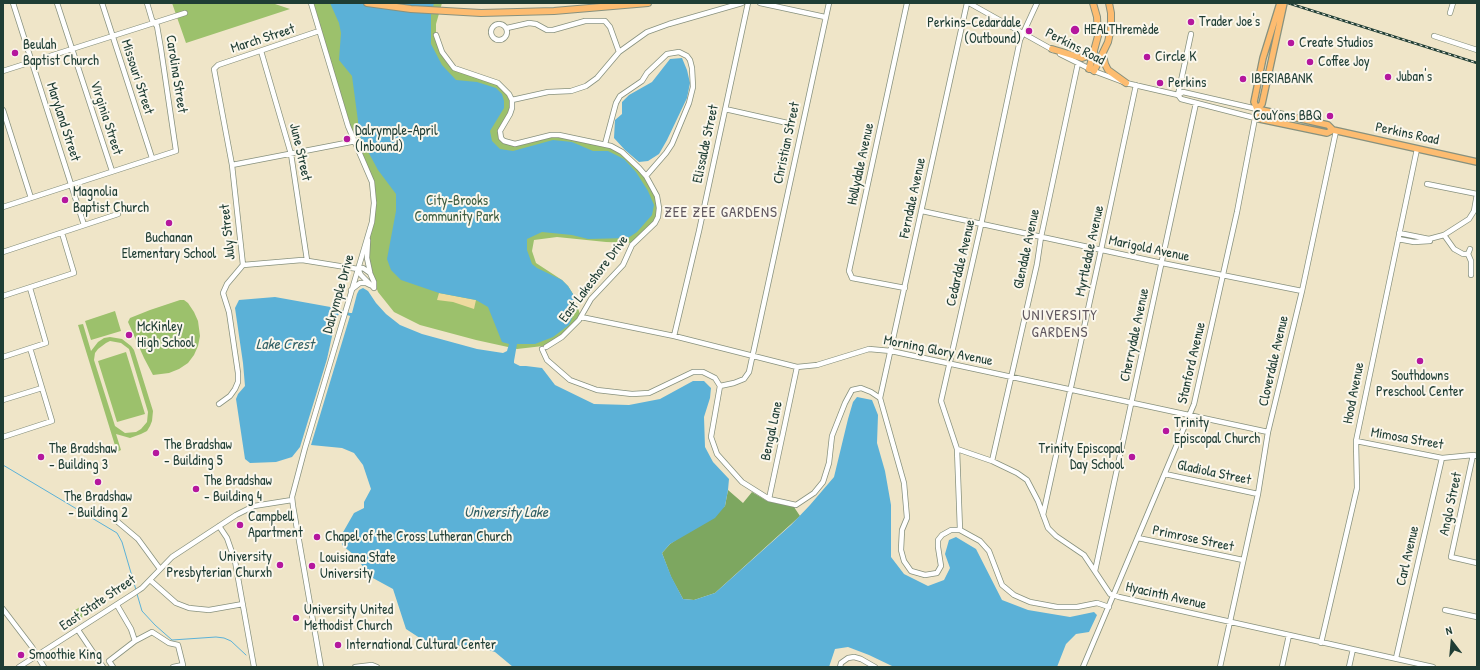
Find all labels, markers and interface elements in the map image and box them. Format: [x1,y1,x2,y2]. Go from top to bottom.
place label: Trader Joe's [1199,14,1260,30]
place label: Perkins-Cedardale (Outbound) [927,15,1021,48]
marker: Trader Joe's [1186,17,1196,27]
street label: March Street [229,21,297,57]
place label: HEALTHremède [1084,22,1159,38]
marker: HEALTHremède [1069,24,1081,36]
street label: Perkins Road [1042,25,1108,69]
marker: Perkins-Cedardale (Outbound) [1024,26,1034,36]
street label: Carolina Street [162,34,190,114]
place label: Create Studios [1299,35,1373,51]
place label: Beulah Baptist Church [23,37,99,70]
street label: Missouri Street [117,37,157,117]
marker: Create Studios [1286,38,1296,48]
marker: Beulah Baptist Church [10,48,20,58]
place label: Circle K [1155,49,1196,65]
marker: Circle K [1142,52,1152,62]
place label: Coffee Joy [1318,54,1370,70]
marker: Coffee Joy [1305,57,1315,67]
place label: Juban's [1396,69,1432,85]
place label: IBERIABANK [1251,71,1313,87]
marker: Juban's [1383,72,1393,82]
marker: IBERIABANK [1238,74,1248,84]
place label: Perkins [1168,75,1206,91]
marker: Perkins [1155,78,1165,88]
street label: Virginia Street [86,79,126,157]
street label: Maryland Street [42,80,84,164]
street label: Christian Street [770,101,804,185]
street label: Elissalde Street [689,103,723,185]
place label: CouYons BBQ [1253,108,1322,124]
marker: CouYons BBQ [1325,111,1335,121]
street label: Perkins Road [1374,119,1440,149]
street label: June Street [285,122,315,182]
street label: Hollydale Avenue [844,122,878,206]
place label: Dalrymple-April (Inbound) [355,123,438,156]
marker: Dalrymple-April (Inbound) [342,134,352,144]
street label: Ferndale Avenue [896,156,930,240]
place label: Magnolia Baptist Church [73,184,149,216]
park label: City-Brooks Community Park [415,193,499,226]
marker: Magnolia Baptist Church [60,195,70,205]
street label: July Street [217,203,239,261]
district label: ZEE ZEE GARDENS [664,204,778,222]
street label: Myrtledale Avenue [1072,204,1108,298]
street label: Glendale Avenue [1010,207,1044,291]
marker: Buchanan Elementary School [164,218,174,228]
street label: Cedardale Avenue [943,218,979,308]
place label: Buchanan Elementary School [122,230,216,262]
street label: East Lakeshore Drive [556,232,632,326]
street label: Marigold Avenue [1107,232,1191,266]
street label: Dalrymple Drive [320,252,358,336]
street label: Cherrydale Avenue [1117,287,1153,383]
district label: UNIVERSITY GARDENS [1022,307,1098,342]
street label: Cloverdale Avenue [1255,314,1293,408]
place label: McKinley High School [137,319,195,352]
street label: Stanford Avenue [1174,321,1210,405]
marker: McKinley High School [124,330,134,340]
street label: Morning Glory Avenue [882,332,994,370]
water label: Lake Crest [256,336,314,354]
marker: Southdowns Preschool Center [1415,356,1425,366]
street label: Hood Avenue [1340,361,1368,425]
place label: Southdowns Preschool Center [1376,368,1464,400]
street label: Bengal Lane [758,400,786,462]
place label: Trinity Episcopal Church [1174,415,1260,448]
street label: Mimosa Street [1369,424,1445,454]
marker: Trinity Episcopal Church [1161,426,1171,436]
place label: The Bradshaw - Building 5 [164,437,232,470]
place label: The Bradshaw - Building 3 [49,441,117,474]
place label: Trinity Episcopal Day School [1039,441,1124,474]
marker: The Bradshaw - Building 5 [151,448,161,458]
marker: The Bradshaw - Building 3 [36,452,46,462]
marker: Trinity Episcopal Day School [1127,452,1137,462]
street label: Gladiola Street [1175,457,1253,489]
street label: Anglo Street [1436,471,1466,537]
place label: The Bradshaw - Building 4 [204,473,272,506]
marker: The Bradshaw - Building 2 [93,477,103,487]
marker: The Bradshaw - Building 4 [191,484,201,494]
place label: The Bradshaw - Building 2 [64,489,132,522]
water label: University Lake [464,504,548,522]
place label: Campbell Apartment [248,509,303,542]
marker: Campbell Apartment [235,520,245,530]
street label: Primrose Street [1151,522,1235,556]
street label: Carl Avenue [1393,524,1423,588]
place label: Chapel of the Cross Lutheran Church [325,529,512,545]
marker: Chapel of the Cross Lutheran Church [312,532,322,542]
place label: University Presbyterian Churxh [167,549,272,582]
place label: Louisiana State University [320,550,396,582]
marker: University Presbyterian Churxh [275,560,285,570]
marker: Louisiana State University [307,561,317,571]
street label: East State Street [57,571,139,635]
street label: Hyacinth Avenue [1124,579,1208,613]
place label: University United Methodist Church [304,602,393,634]
marker: University United Methodist Church [291,613,301,623]
north arrow [1432,622,1472,662]
text: N [1444,623,1453,638]
place label: International Cultural Center [346,637,496,653]
marker: International Cultural Center [333,640,343,650]
place label: Smoothie King [29,647,102,663]
marker: Smoothie King [16,650,26,660]

